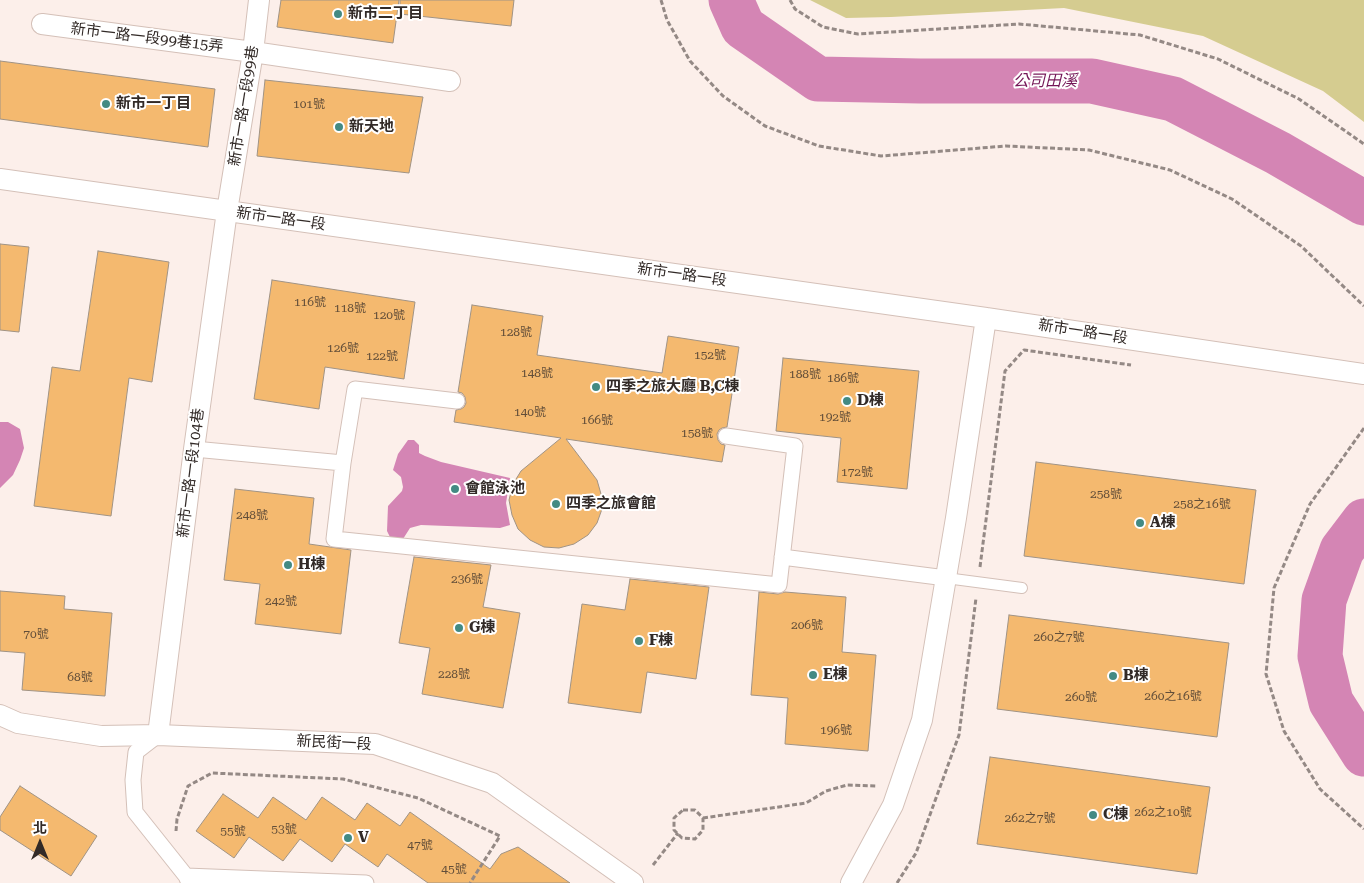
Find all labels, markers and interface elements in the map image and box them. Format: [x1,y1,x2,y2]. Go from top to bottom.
place label: 新市二丁目 [348,5,423,23]
marker: 新市二丁目 [332,8,344,20]
street label: 新市一路一段99巷15弄 [70,20,224,56]
street label: 新市一路一段99巷 [226,44,262,168]
water label: 公司田溪 [1013,71,1077,91]
place label: 新市一丁目 [116,95,191,113]
house number: 101號 [293,97,325,111]
marker: 新市一丁目 [100,98,112,110]
place label: 新天地 [349,118,394,136]
marker: 新天地 [333,121,345,133]
street label: 新市一路一段 [235,204,327,234]
street label: 新市一路一段 [636,260,728,290]
house number: 116號 [294,295,326,309]
house number: 118號 [334,301,366,315]
house number: 120號 [373,308,405,322]
street label: 新市一路一段 [1037,316,1129,348]
house number: 128號 [500,325,532,339]
house number: 126號 [327,341,359,355]
house number: 152號 [694,348,726,362]
house number: 122號 [366,349,398,363]
house number: 148號 [521,366,553,380]
house number: 188號 [789,367,821,381]
house number: 186號 [827,371,859,385]
place label: 四季之旅大廳 B,C棟 [606,378,740,396]
marker: 四季之旅大廳 B,C棟 [590,381,602,393]
place label: D棟 [857,392,884,410]
marker: D棟 [841,395,853,407]
house number: 140號 [514,405,546,419]
street label: 新市一路一段104巷 [174,407,208,539]
house number: 192號 [819,410,851,424]
house number: 166號 [581,413,613,427]
house number: 158號 [681,426,713,440]
house number: 172號 [841,465,873,479]
place label: 會館泳池 [465,480,525,498]
marker: 會館泳池 [449,483,461,495]
house number: 258號 [1090,487,1122,501]
place label: 四季之旅會館 [566,495,656,513]
house number: 258之16號 [1173,497,1231,511]
marker: 四季之旅會館 [550,498,562,510]
house number: 248號 [236,508,268,522]
place label: A棟 [1150,514,1176,532]
marker: A棟 [1134,517,1146,529]
place label: H棟 [298,556,325,574]
marker: H棟 [282,559,294,571]
house number: 236號 [451,572,483,586]
house number: 242號 [265,594,297,608]
house number: 206號 [791,618,823,632]
place label: G棟 [469,619,496,637]
marker: G棟 [453,622,465,634]
house number: 70號 [23,627,49,641]
house number: 260之7號 [1034,630,1084,644]
place label: F棟 [649,632,673,650]
marker: F棟 [633,635,645,647]
place label: E棟 [823,666,848,684]
house number: 228號 [438,667,470,681]
place label: B棟 [1123,667,1149,685]
marker: E棟 [807,669,819,681]
house number: 68號 [67,670,93,684]
marker: B棟 [1107,670,1119,682]
house number: 260之16號 [1144,689,1202,703]
house number: 260號 [1065,690,1097,704]
house number: 196號 [820,723,852,737]
street label: 新民街一段 [296,732,372,754]
house number: 262之10號 [1134,805,1192,819]
place label: C棟 [1103,806,1128,824]
marker: C棟 [1087,809,1099,821]
house number: 262之7號 [1005,811,1055,825]
north arrow [15,818,65,868]
text: 北 [33,820,47,836]
house number: 53號 [271,822,297,836]
house number: 55號 [220,824,246,838]
place label: V [358,829,369,847]
marker: V [342,832,354,844]
house number: 47號 [407,838,433,852]
house number: 45號 [441,862,467,876]

